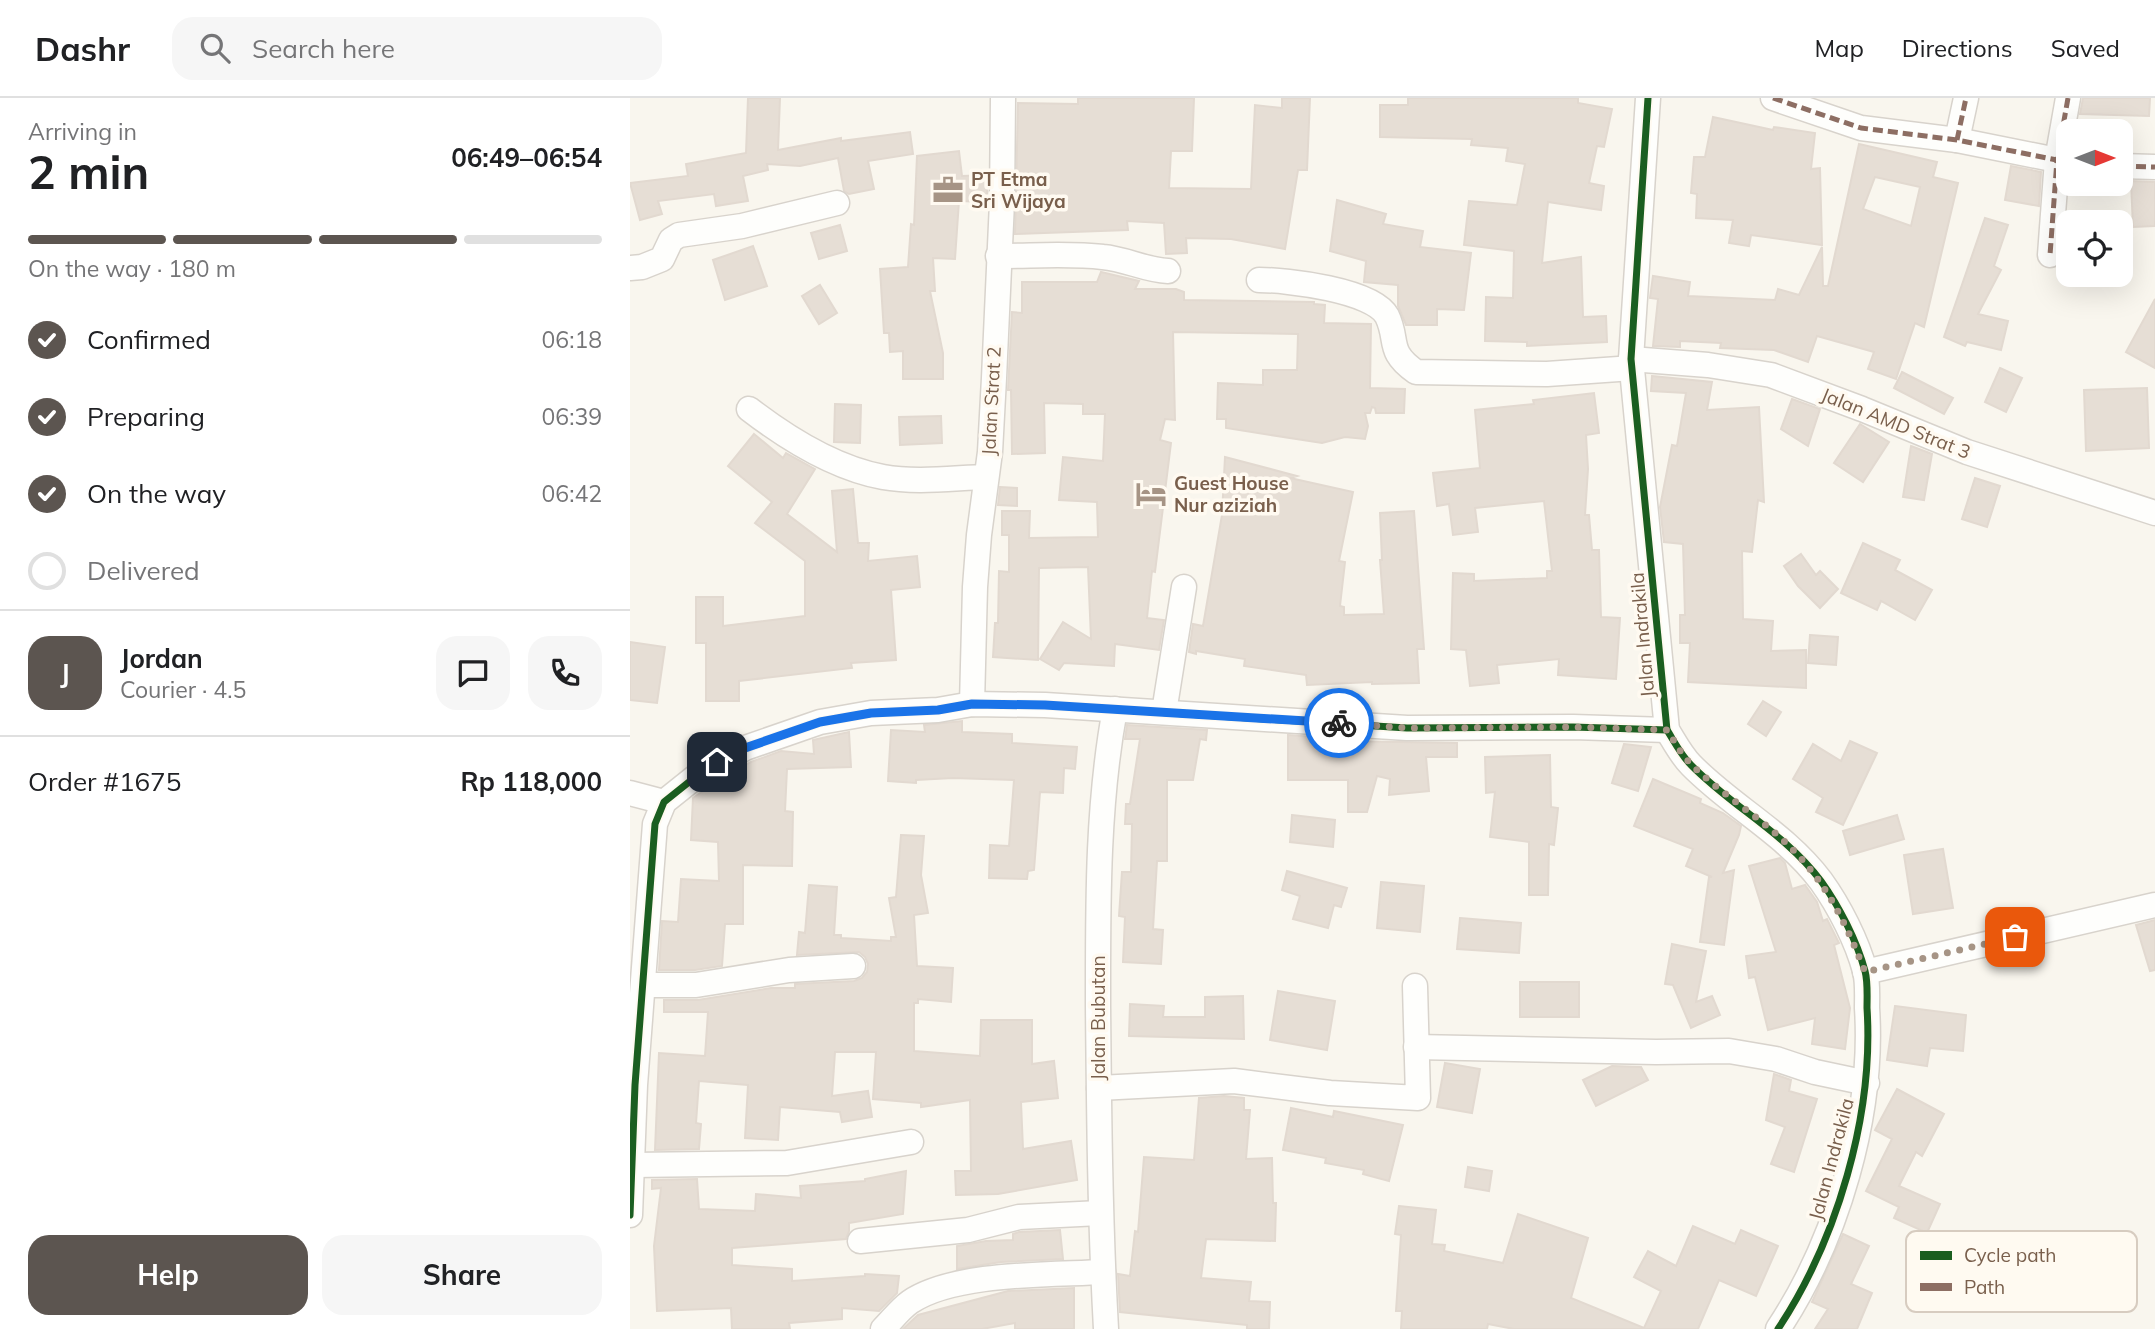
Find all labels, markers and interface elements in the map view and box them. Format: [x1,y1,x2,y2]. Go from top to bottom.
search box [172,17,662,80]
text: Dashr [35,28,130,69]
icon: search [196,29,234,67]
text: Search here [252,32,395,65]
text: Map [1814,33,1864,63]
text: Directions [1902,33,2013,63]
text: Saved [2051,33,2120,63]
text: Arriving in [28,117,137,146]
north arrow [2056,119,2133,196]
map controls [2056,119,2133,287]
text: 06:49–06:54 [451,141,602,174]
text: 2 min [28,143,149,201]
place label: PT Etma Sri Wijaya [971,167,1066,213]
office icon: PT Etma Sri Wijaya [931,173,965,207]
button: locate [2056,210,2133,287]
text: On the way · 180 m [28,254,236,283]
icon: check [28,321,66,359]
text: Confirmed [87,323,211,356]
text: 06:18 [542,325,602,354]
street label: Jalan Strat 2 [976,346,1006,456]
street label: Jalan AMD Strat 3 [1818,382,1974,464]
icon: check [28,398,66,436]
text: Preparing [87,400,205,433]
text: 06:39 [542,402,602,431]
place label: Guest House Nur aziziah [1174,471,1289,517]
icon: check [28,475,66,513]
text: On the way [87,477,226,510]
hotel icon: Guest House Nur aziziah [1134,477,1168,511]
text: 06:42 [542,479,602,508]
text: Delivered [87,554,200,587]
street label: Jalan Indrakila [1625,571,1659,699]
button: chat [436,636,510,710]
button: phone [528,636,602,710]
text: Jordan [120,642,203,675]
text: J [60,657,70,690]
text: Courier · 4.5 [120,675,246,704]
courier [1304,688,1374,758]
icon: bike [1320,704,1358,742]
pin [687,732,747,792]
icon: home [698,743,736,781]
text: Order #1675 [28,765,181,798]
text: Rp 118,000 [460,765,602,798]
pin [1985,907,2045,967]
icon: bag [1996,918,2034,956]
street label: Jalan Bubutan [1086,955,1110,1081]
street label: Jalan Indrakila [1803,1095,1859,1223]
legend [1906,1231,2137,1312]
button: Help [28,1235,308,1315]
button: Share [322,1235,602,1315]
text: Cycle path [1964,1243,2056,1267]
text: Path [1964,1275,2005,1299]

